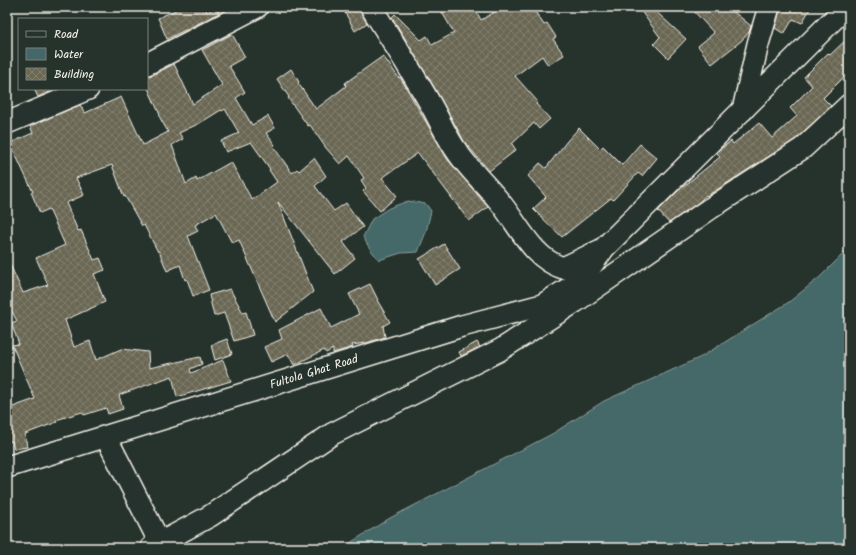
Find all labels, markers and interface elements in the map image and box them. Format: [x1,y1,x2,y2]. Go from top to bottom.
legend [18,18,148,90]
text: Road [54,25,79,44]
text: Water [54,45,84,64]
text: Building [54,65,94,84]
street label: Fultola Ghat Road [268,349,361,394]

